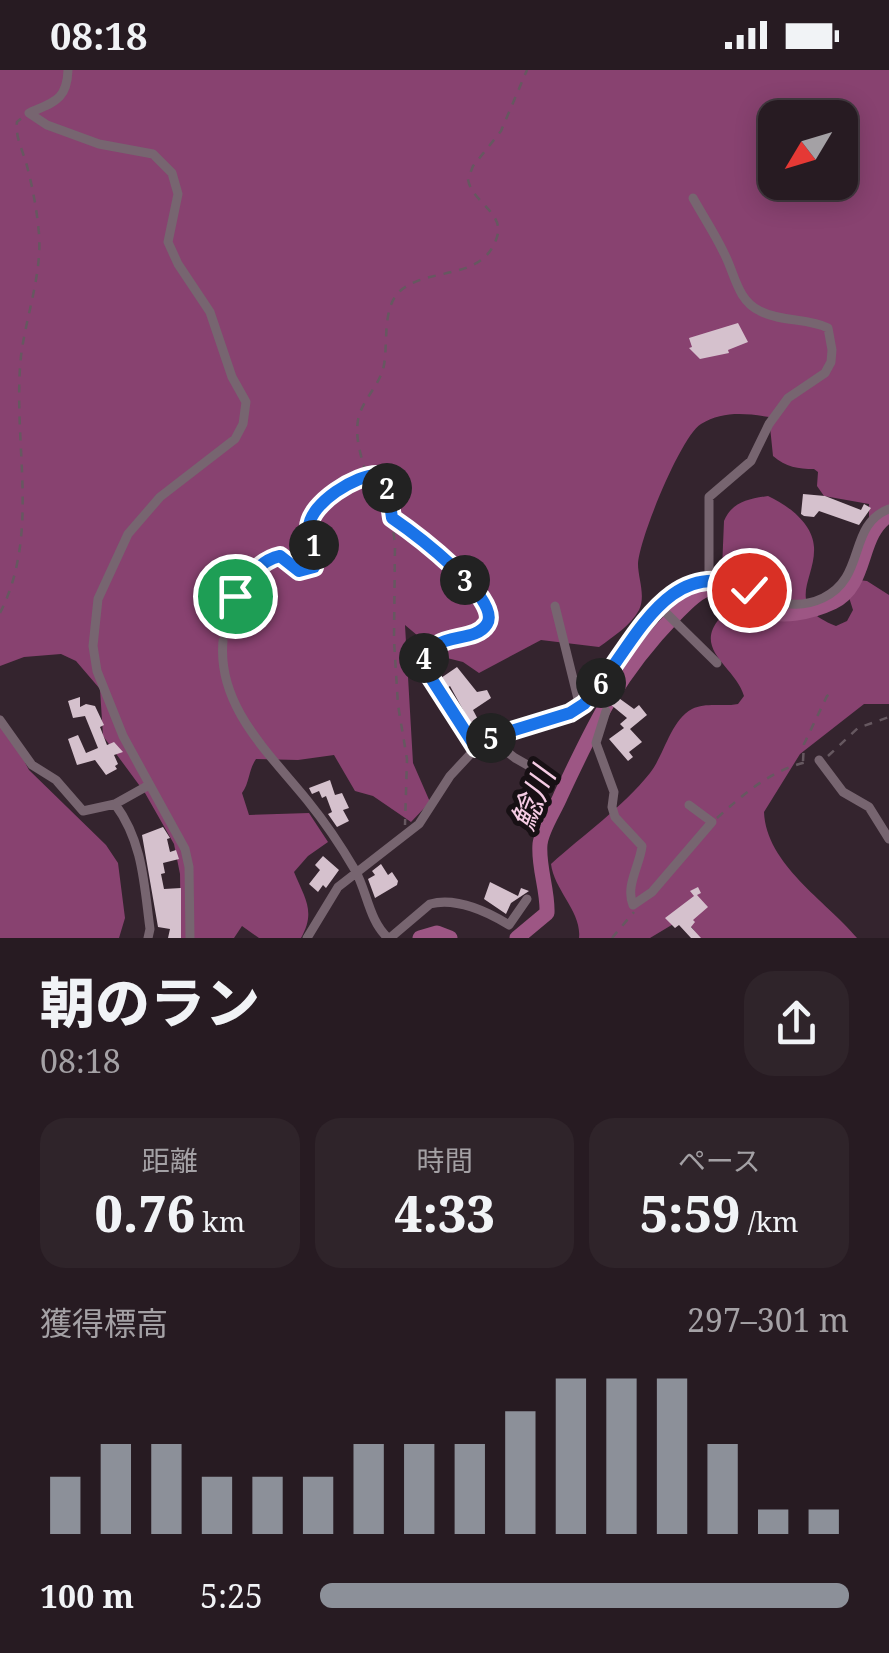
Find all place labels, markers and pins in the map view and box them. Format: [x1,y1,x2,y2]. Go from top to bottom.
pin: 2 [362,463,412,513]
pin: 1 [289,520,339,570]
pin [707,548,792,633]
pin [193,554,278,639]
pin: 3 [440,555,490,605]
pin: 4 [399,633,449,683]
pin: 6 [576,658,626,708]
pin: 5 [466,713,516,763]

